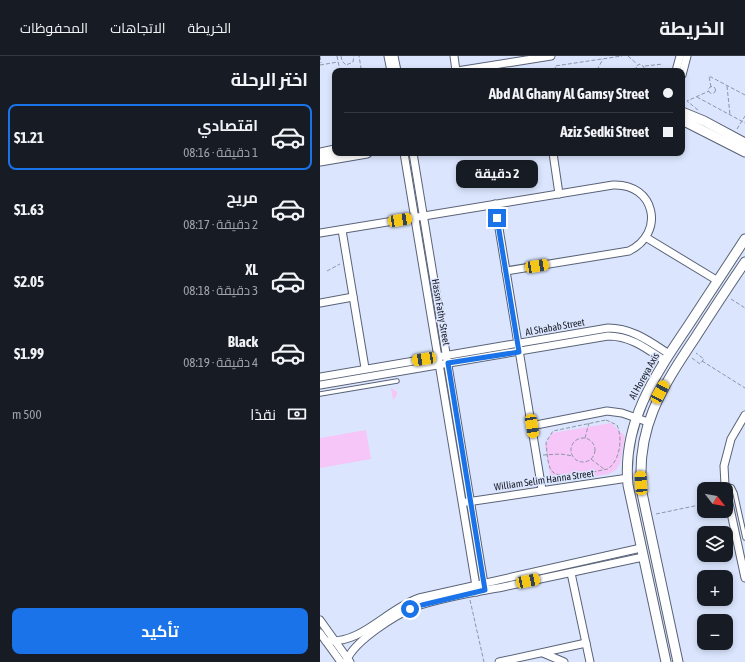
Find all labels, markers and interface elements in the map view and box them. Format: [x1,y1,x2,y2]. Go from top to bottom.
text: الخريطة [659,17,725,39]
text: المحفوظات [20,20,88,36]
text: الاتجاهات [110,20,166,36]
text: الخريطة [188,20,231,36]
text: اختر الرحلة [231,69,308,90]
text: Abd Al Ghany Al Gamsy Street [489,85,649,102]
text: اقتصادي [198,117,258,134]
icon: car [270,119,306,155]
text: Aziz Sedki Street [560,123,649,140]
text: $1.21 [14,129,44,146]
text: 1 دقيقة · 08:16 [183,145,258,160]
callout: 2 دقيقة [456,160,538,188]
text: 2 دقيقة [475,166,519,181]
text: مريح [226,189,258,206]
icon: car [270,191,306,227]
text: $1.63 [14,201,44,218]
route end [488,209,506,227]
car [387,212,413,228]
text: 2 دقيقة · 08:17 [183,217,258,232]
car [524,258,550,274]
text: XL [245,261,258,278]
icon: car [270,263,306,299]
text: $2.05 [14,273,44,290]
street label: Hassn Fathy Street [430,278,452,346]
text: 3 دقيقة · 08:18 [183,283,258,298]
street label: Al Shabab Street [524,316,586,338]
text: Black [228,333,258,350]
icon: car [270,335,306,371]
text: $1.99 [14,345,44,362]
street label: Al Horeya Axis [627,350,662,401]
car [411,351,437,367]
text: 4 دقيقة · 08:19 [183,355,258,370]
car [649,379,671,405]
icon: cash [286,403,308,425]
text: نقدًا [250,406,276,423]
text: 500 m [12,407,42,422]
car [524,413,540,439]
street label: William Selim Hanna Street [493,468,595,492]
car [634,471,648,495]
north arrow [697,482,733,518]
map controls [697,482,733,650]
button: layers [697,526,733,562]
button: + [697,570,733,606]
car [515,573,541,589]
route start [401,600,419,618]
button: تأكيد [12,608,308,654]
button: − [697,614,733,650]

